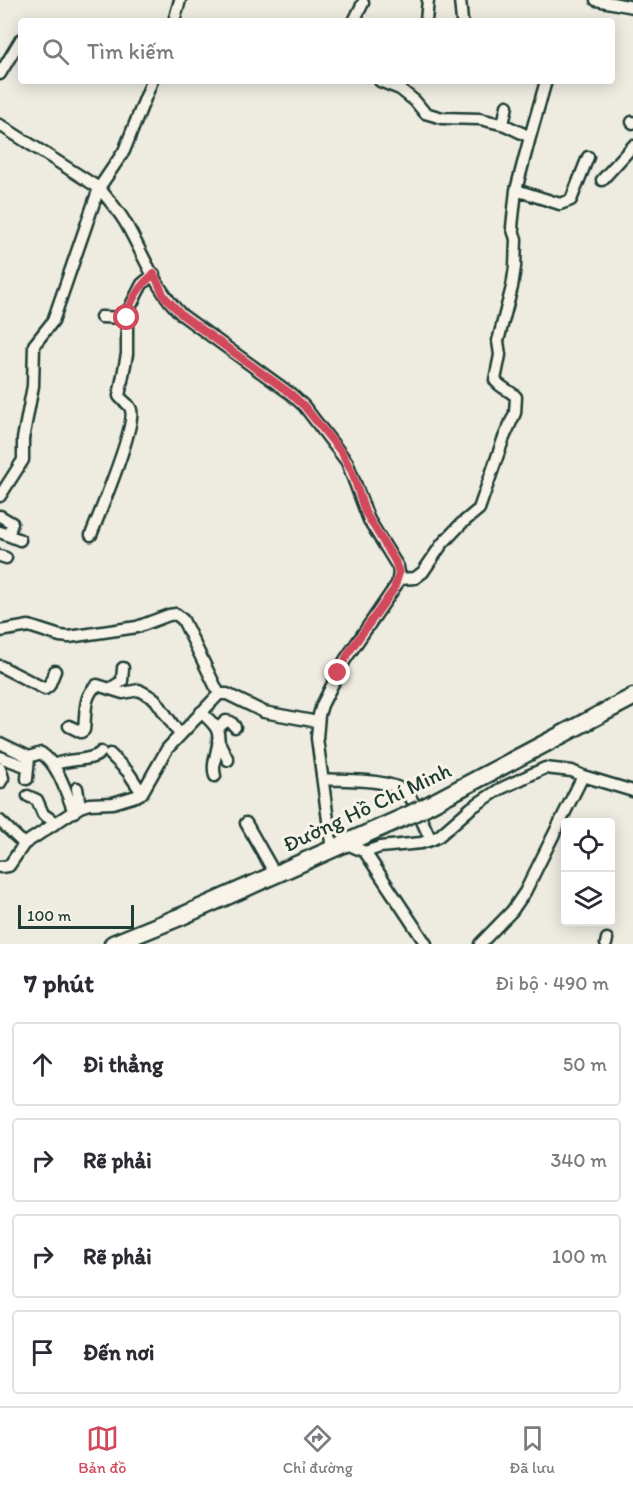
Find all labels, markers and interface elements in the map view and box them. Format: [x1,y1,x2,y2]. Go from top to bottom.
search box [18,18,615,84]
icon: search [39,35,72,68]
text: Tìm kiếm [87,38,174,65]
route start [113,304,139,330]
route end [324,659,350,685]
street label: Đường Hồ Chí Minh [279,756,456,858]
map controls [561,818,615,926]
button: locate [561,818,615,872]
button: layers [561,872,615,926]
scale bar [18,902,134,930]
text: 100 m [27,906,71,925]
text: 7 phút [24,967,94,999]
text: Đi bộ · 490 m [495,971,609,995]
icon: ahead [26,1048,59,1081]
text: Đi thẳng [83,1051,163,1078]
text: 50 m [563,1052,607,1076]
icon: right [26,1144,59,1177]
text: Rẽ phải [83,1147,152,1174]
text: 340 m [550,1148,607,1172]
icon: right [26,1240,59,1273]
text: Rẽ phải [83,1243,152,1270]
text: 100 m [552,1244,607,1268]
icon: arrive [26,1336,59,1369]
text: Đến nơi [83,1339,155,1366]
tab: Bản đồ [78,1422,126,1477]
tab: Chỉ đường [283,1422,353,1477]
tab: Đã lưu [509,1422,555,1477]

